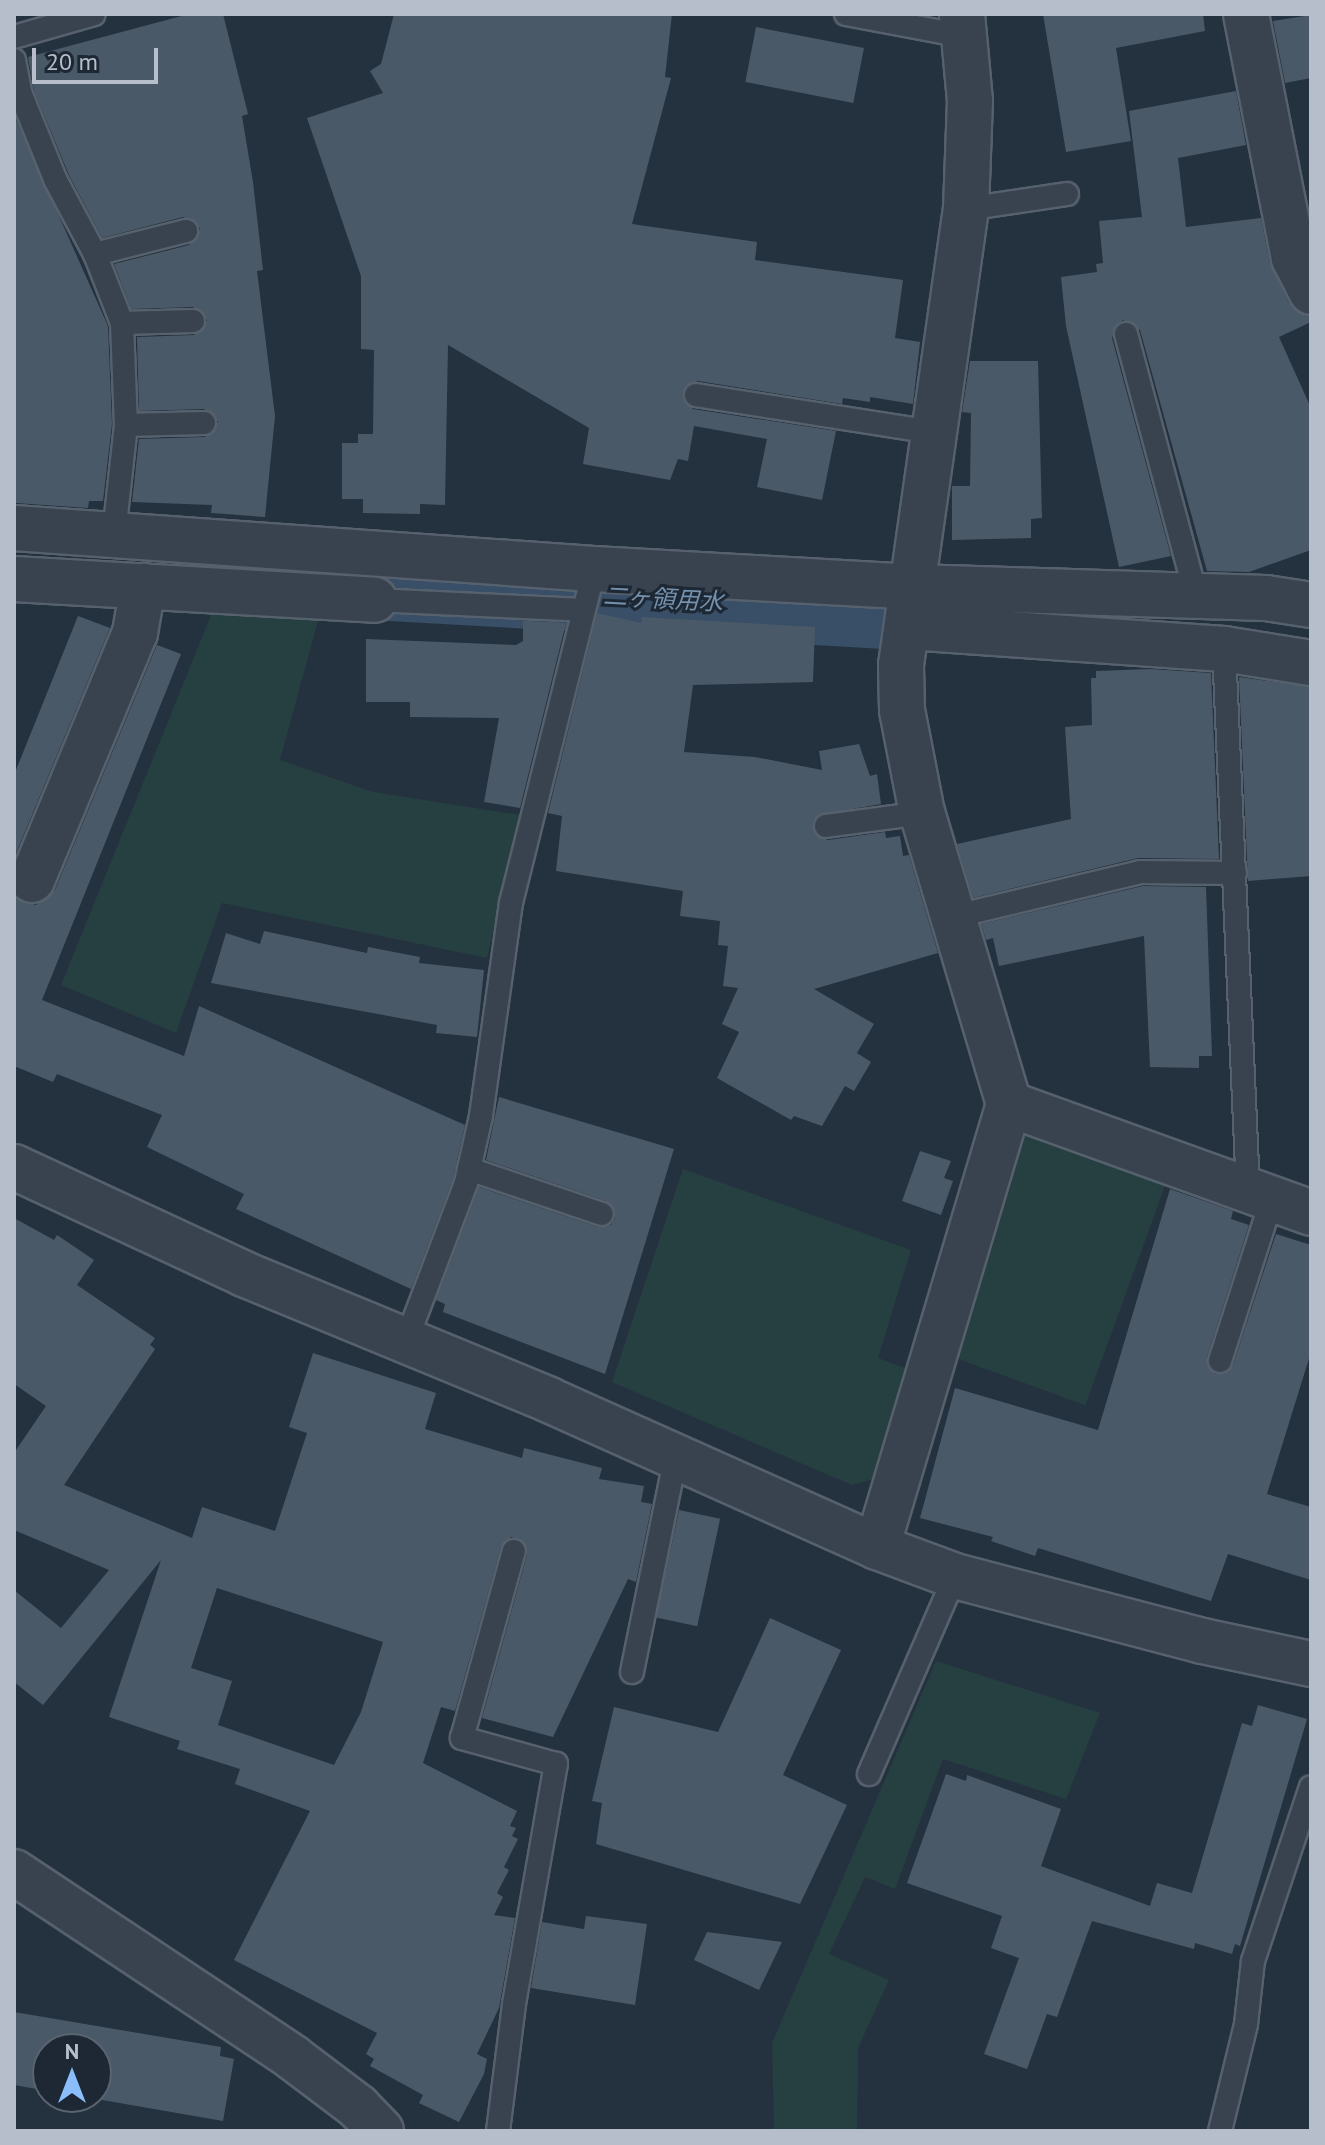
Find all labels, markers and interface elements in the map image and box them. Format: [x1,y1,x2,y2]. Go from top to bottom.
scale bar [36,32,162,82]
text: 20 m [46,46,98,77]
water label: 二ヶ領用水 [602,581,724,617]
north arrow [32,2033,112,2113]
text: N [65,2037,79,2065]

